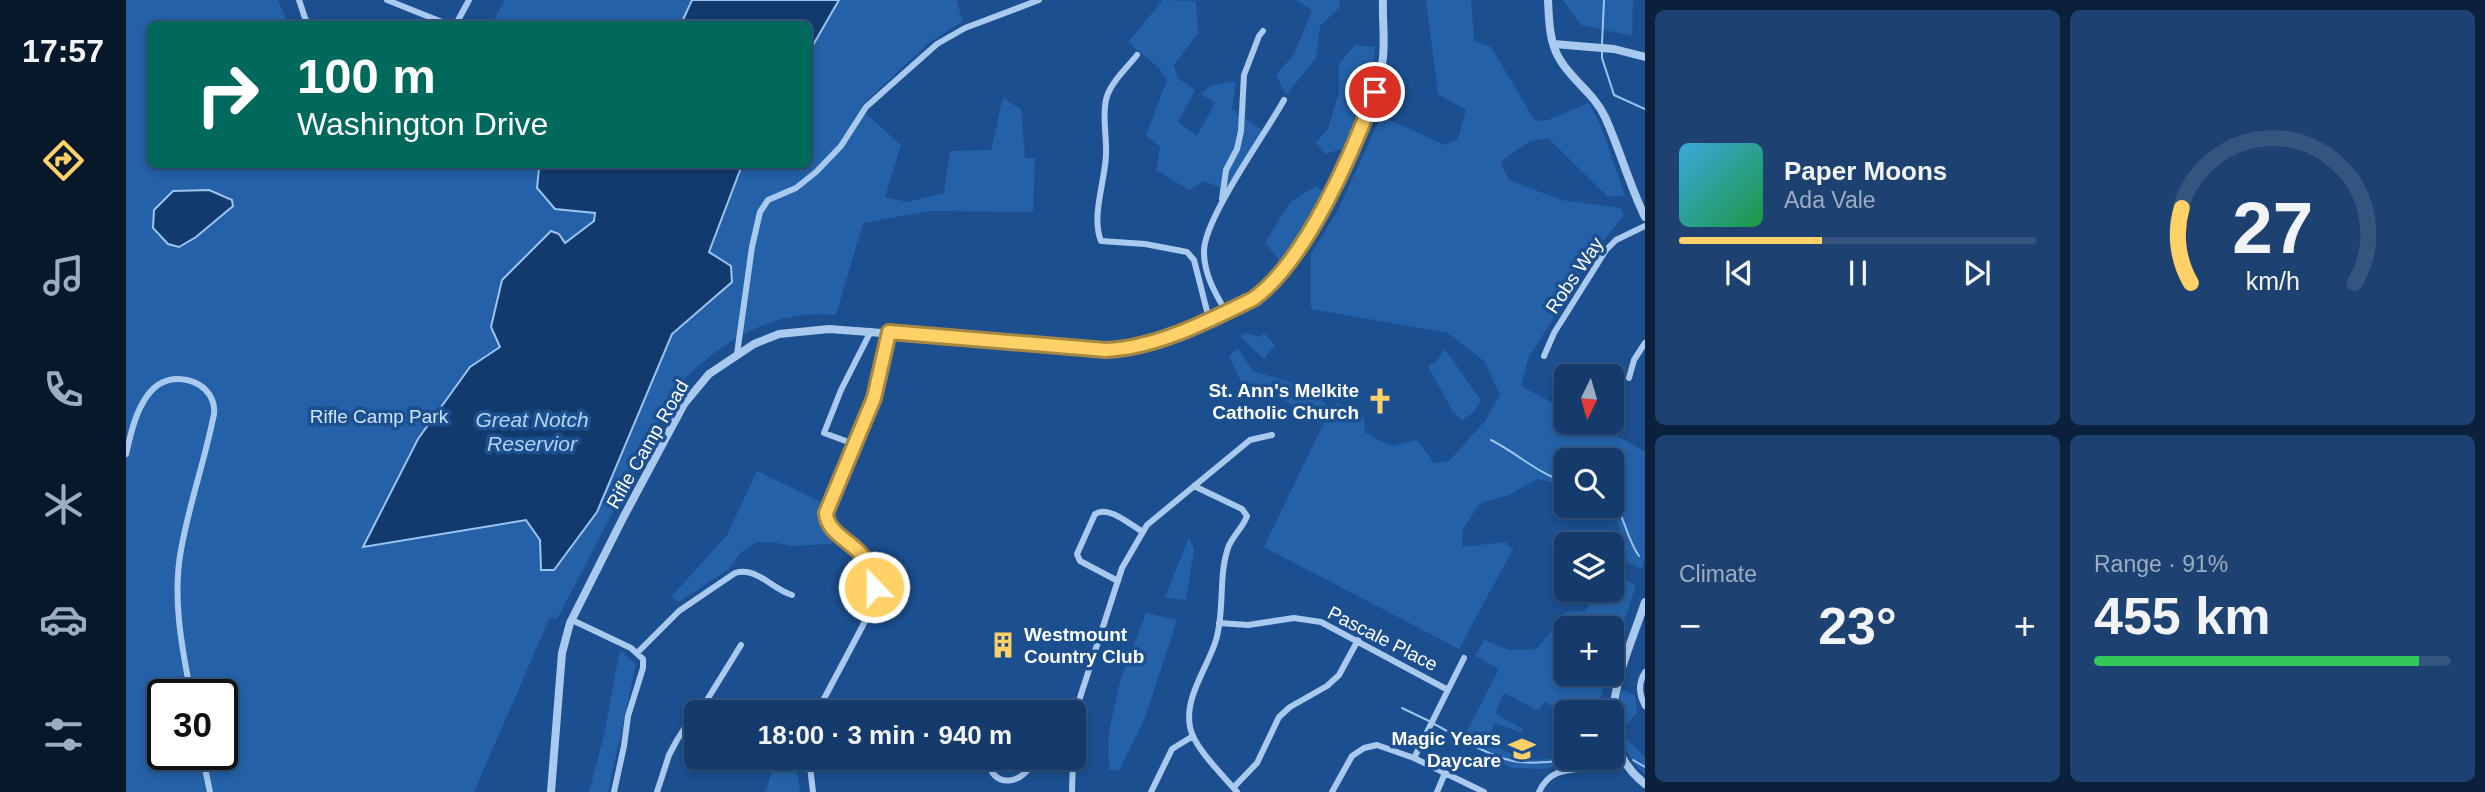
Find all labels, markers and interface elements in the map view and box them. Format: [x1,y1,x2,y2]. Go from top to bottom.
text: 17:57 [22,33,104,69]
icon: right [182,49,273,140]
text: 100 m [297,49,436,103]
pin [1345,62,1405,122]
icon: arrive [1356,73,1394,111]
text: Washington Drive [297,106,548,142]
icon: directions [39,136,88,185]
text: Paper Moons [1784,156,1947,186]
text: Ada Vale [1784,187,1876,213]
text: 27 [2232,188,2313,269]
street label: Robs Way [1541,233,1608,317]
icon: music [39,251,88,300]
icon: previous [1720,254,1758,292]
icon: pause [1839,254,1877,292]
icon: next [1958,254,1996,292]
text: km/h [2245,267,2300,295]
north arrow [1554,364,1624,434]
map controls [1554,364,1624,770]
icon: phone [39,365,88,414]
street label: Rifle Camp Road [602,376,693,512]
place label: St. Ann's Melkite Catholic Church [1208,380,1359,423]
church icon: St. Ann's Melkite Catholic Church [1365,386,1395,416]
park label: Rifle Camp Park [310,406,449,427]
water label: Great Notch Reservior [475,408,589,455]
button: search [1554,448,1624,518]
icon: climate [39,480,88,529]
button: layers [1554,532,1624,602]
position arrow [837,550,911,624]
text: Range · 91% [2094,551,2228,577]
text: Climate [1679,561,1757,587]
text: 455 km [2094,587,2270,645]
icon: car [39,595,88,644]
text: 23° [1818,597,1897,655]
street label: Pascale Place [1324,602,1441,675]
text: − [1679,605,1701,647]
text: + [2014,605,2036,647]
button: + [1554,616,1624,686]
place label: Westmount Country Club [1024,624,1144,667]
building icon: Westmount Country Club [988,630,1018,660]
speed limit sign: 30 [147,679,238,770]
button: − [1554,700,1624,770]
icon: filters [39,710,88,759]
text: 18:00 · 3 min · 940 m [758,720,1012,750]
place label: Magic Years Daycare [1391,728,1501,771]
school or university icon: Magic Years Daycare [1507,734,1537,764]

